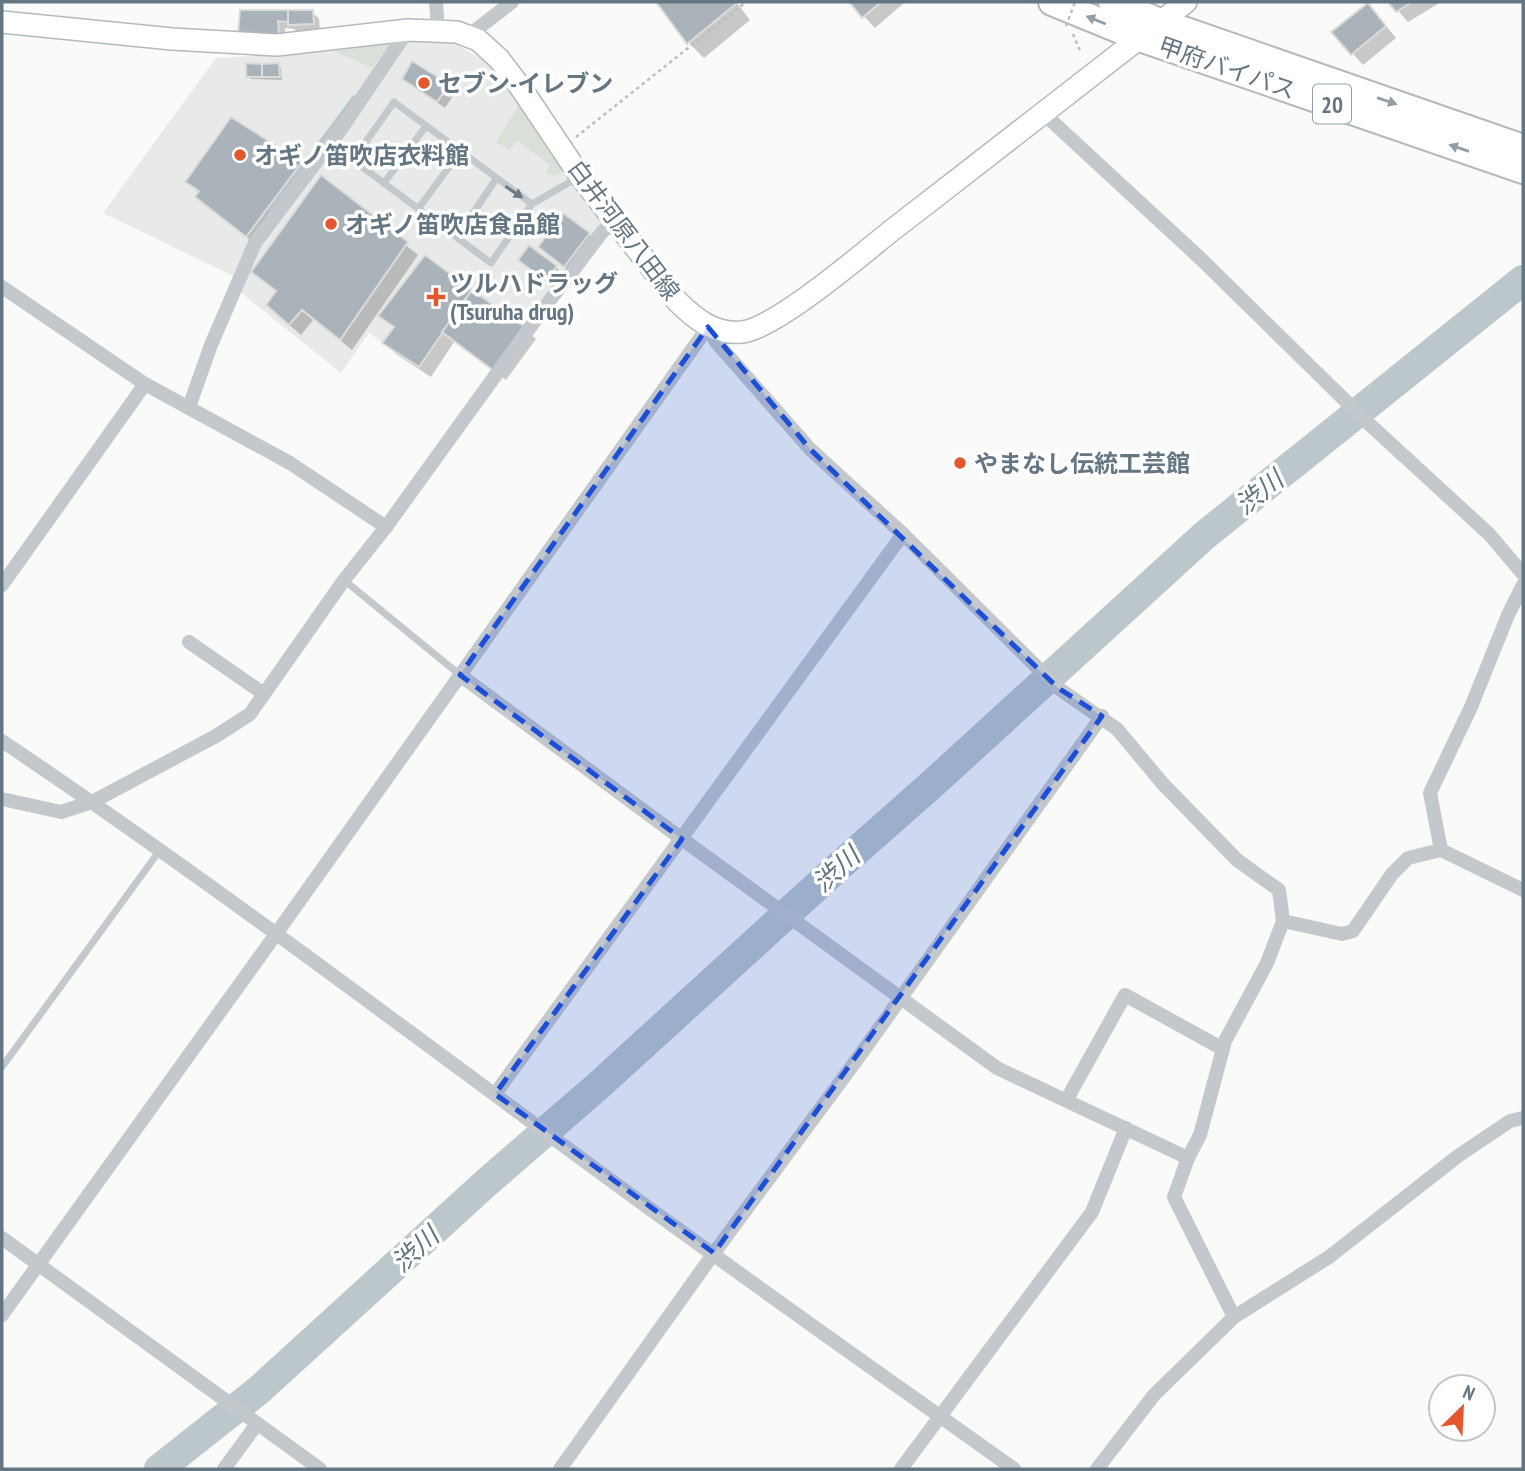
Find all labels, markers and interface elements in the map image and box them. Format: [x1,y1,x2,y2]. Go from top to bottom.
one-way arrow [1086,14,1106,26]
street label: 甲府バイパス [1154,30,1300,106]
place label: セブン-イレブン [438,68,613,99]
marker: セブン-イレブン [416,75,432,91]
road number: 20 [1313,85,1351,124]
one-way arrow [1376,96,1397,107]
place label: オギノ笛吹店衣料館 [254,140,469,171]
one-way arrow [1448,142,1469,153]
marker: オギノ笛吹店衣料館 [232,147,248,163]
street label: 白井河原八田線 [561,154,687,306]
one-way arrow [504,185,524,198]
place label: オギノ笛吹店食品館 [345,209,560,240]
marker: オギノ笛吹店食品館 [323,216,339,232]
place label: ツルハドラッグ (Tsuruha drug) [450,268,618,327]
marker: ツルハドラッグ (Tsuruha drug) [428,289,444,305]
place label: やまなし伝統工芸館 [974,448,1190,479]
marker: やまなし伝統工芸館 [952,455,968,471]
water label: 渋川 [1228,461,1292,521]
water label: 渋川 [806,837,869,899]
water label: 渋川 [385,1217,448,1279]
north arrow [1427,1373,1497,1443]
text: N [1459,1379,1478,1406]

